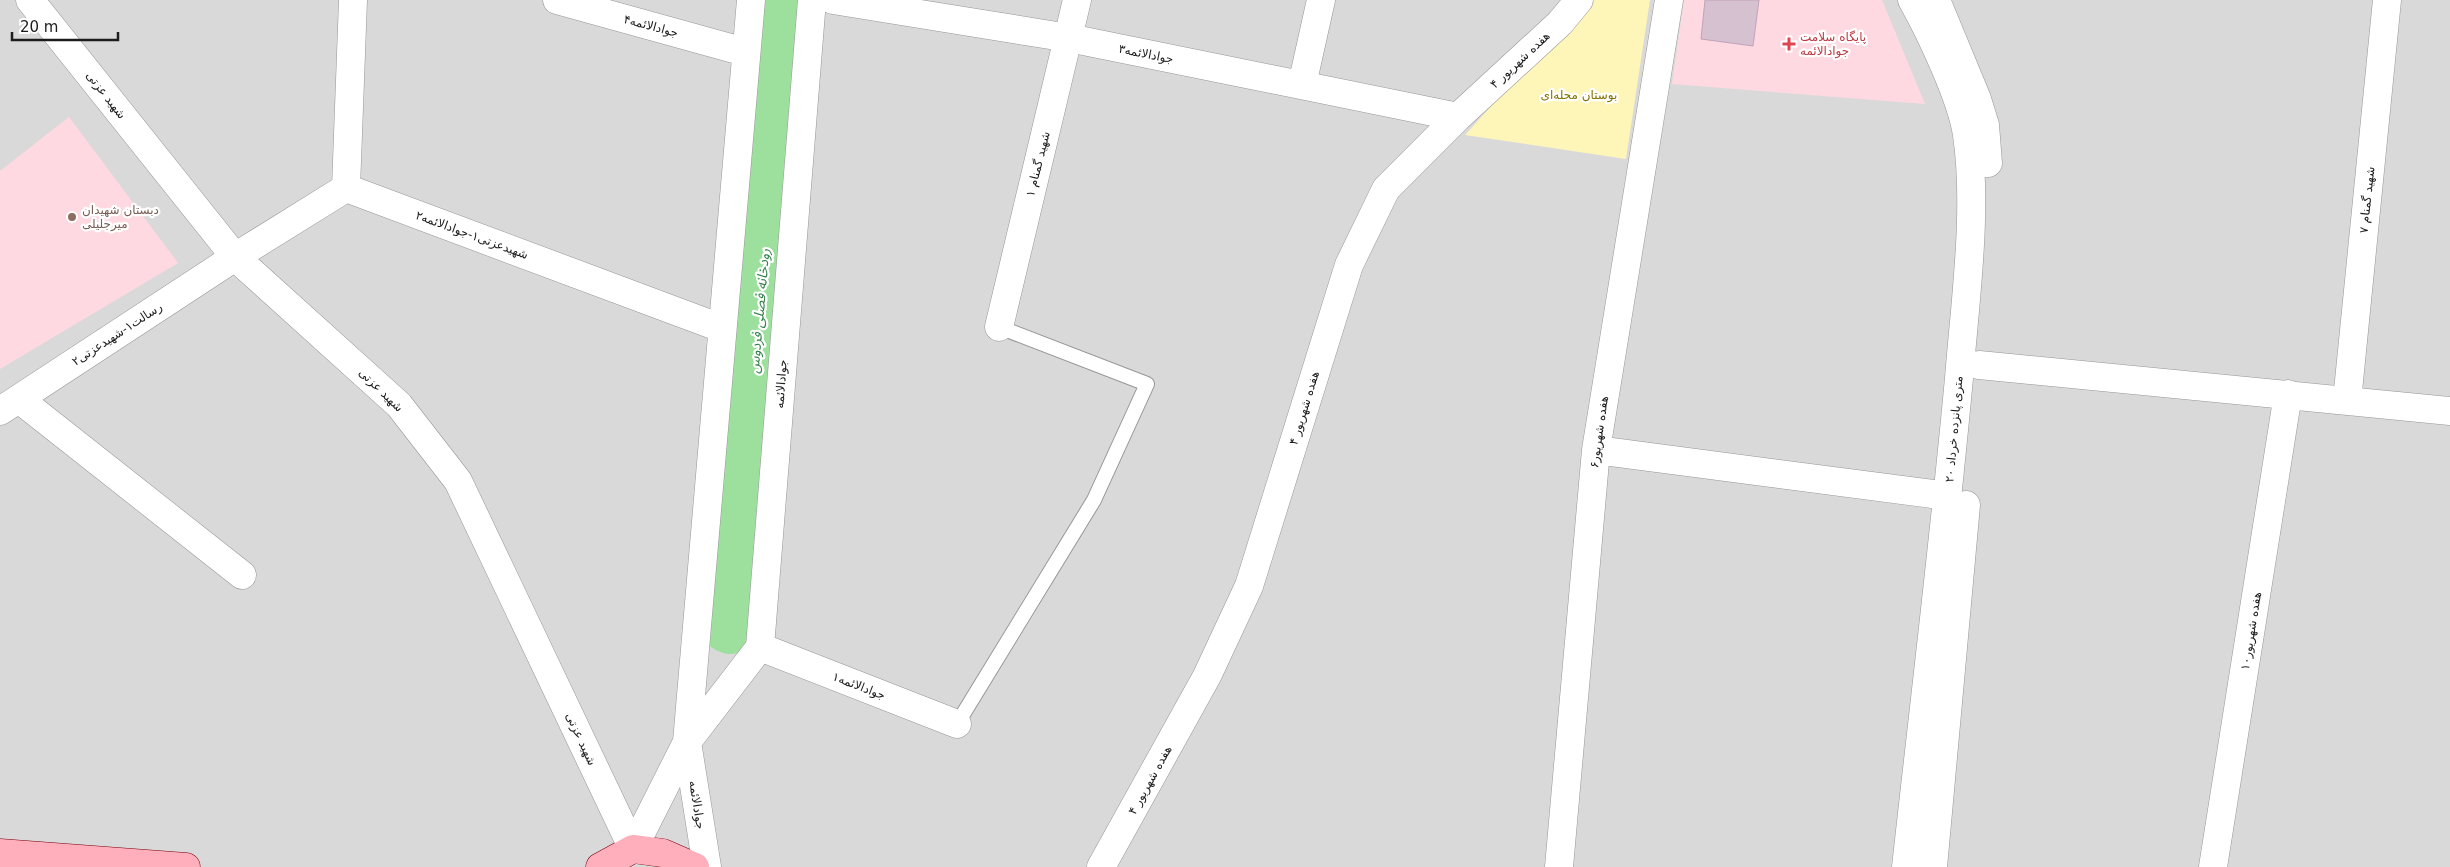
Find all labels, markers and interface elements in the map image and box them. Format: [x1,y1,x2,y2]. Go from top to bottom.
scale bar [12,10,119,42]
street label: جوادالائمه۴ [622,12,680,41]
text: 20 m [20,18,58,36]
street label: هفده شهریور ۴ [1487,29,1553,92]
place label: پایگاه سلامت جوادالائمه [1800,30,1866,59]
marker: پایگاه سلامت جوادالائمه [1782,37,1796,51]
street label: جوادالائمه۳ [1117,42,1175,67]
street label: شهید عزتی [82,68,129,122]
park label: بوستان محله‌ای [1541,88,1617,103]
street label: شهید گمنام ۱ [1023,130,1053,198]
street label: شهید گمنام ۷ [2357,166,2377,234]
place label: دبستان شهیدان میرجلیلی [82,203,159,232]
street label: شهیدعزتی۱-جوادالائمه۲ [413,208,530,263]
marker: دبستان شهیدان میرجلیلی [66,211,78,223]
water label: رودخانه فصلی فردوس [746,248,773,374]
street label: رسالت۱-شهیدعزتی۲ [69,299,165,369]
street label: جوادالائمه [772,359,791,409]
street label: شهید عزتی [355,365,406,415]
street label: هفده شهریور ۴ [1286,369,1323,447]
street label: ۲۰ متری پانزده خرداد [1942,375,1967,483]
street label: هفده شهریور۶ [1587,395,1612,469]
street label: هفده شهریور۱۰ [2238,591,2265,671]
street label: جوادالائمه۱ [830,669,887,703]
street label: شهید عزتی [562,710,599,768]
street label: هفده شهریور ۴ [1125,743,1176,817]
street label: جوادالائمه [685,780,708,831]

